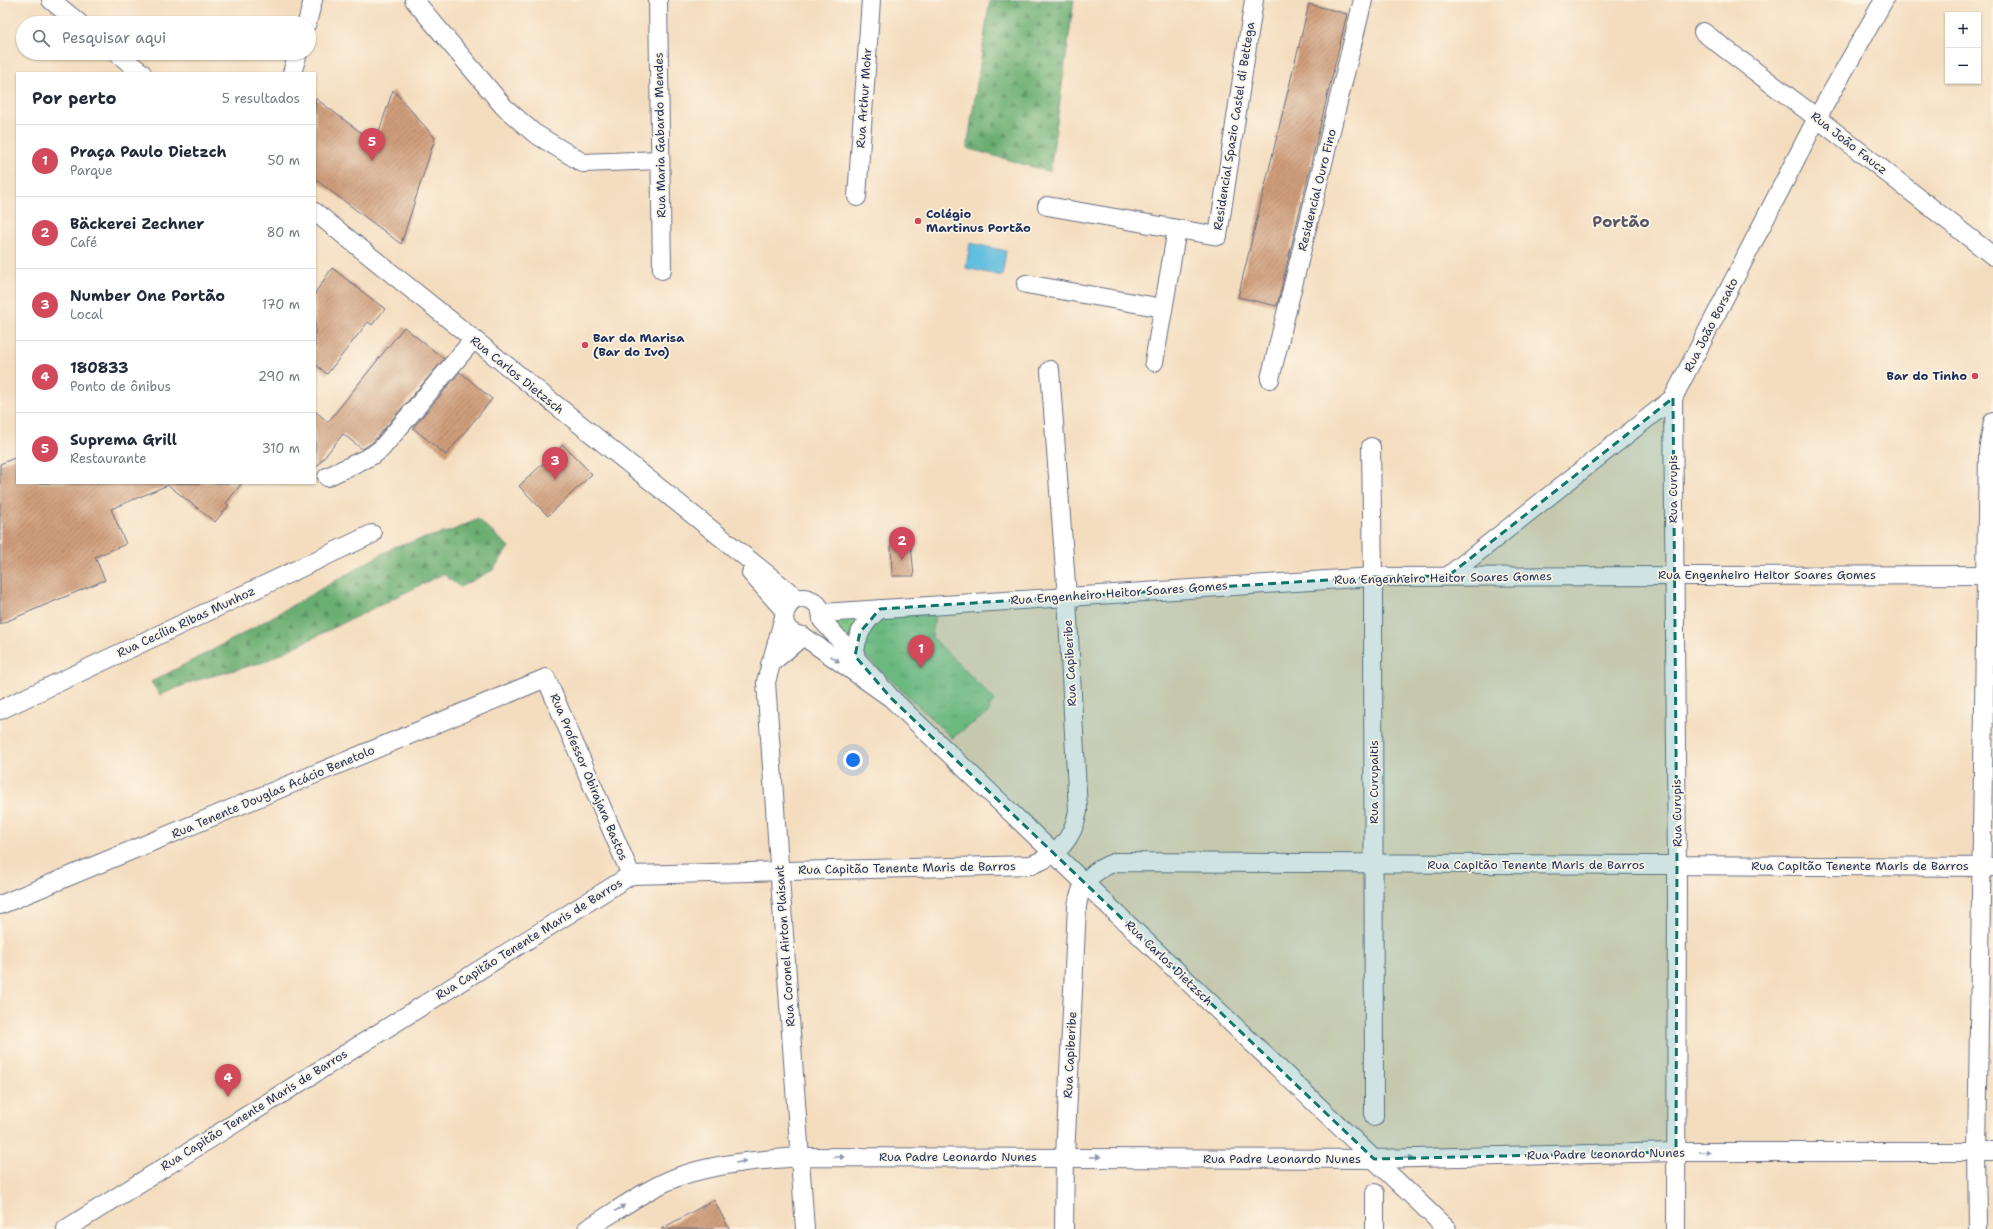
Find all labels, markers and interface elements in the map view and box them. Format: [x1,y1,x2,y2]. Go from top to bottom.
map controls [1945,12,1981,84]
button: + [1945,12,1981,48]
search box [16,16,316,60]
street label: Residencial Spazio Castel di Bettega [1210,20,1258,231]
icon: search [30,27,52,49]
text: Pesquisar aqui [62,28,166,48]
street label: Rua Arthur Mohr [853,47,876,149]
button: − [1945,48,1981,84]
street label: Rua Maria Gabardo Mendes [651,52,669,218]
text: Por perto [32,87,117,109]
text: 5 resultados [222,90,300,107]
street label: Rua João Faucz [1807,108,1891,178]
street label: Residencial Ouro Fino [1294,127,1340,253]
pin: 5 [359,128,385,161]
text: Praça Paulo Dietzch [70,142,227,162]
text: 1 [42,152,48,169]
text: 50 m [267,152,300,169]
text: Parque [70,162,113,179]
place label: Colégio Martinus Portão [926,206,1031,236]
district label: Portão [1592,211,1650,232]
text: Bäckerei Zechner [70,214,204,234]
marker: Colégio Martinus Portão [913,216,923,226]
text: 2 [40,224,50,241]
text: 80 m [266,224,300,241]
text: Café [70,234,97,251]
street label: Rua João Borsato [1680,275,1742,375]
text: Number One Portão [70,286,225,306]
text: 3 [40,296,50,313]
text: 170 m [262,296,300,313]
text: Local [70,306,103,323]
place label: Bar da Marisa (Bar do Ivo) [593,330,685,360]
street label: Rua Carlos Dietzsch [467,332,567,418]
marker: Bar da Marisa (Bar do Ivo) [580,340,590,350]
text: 180833 [70,358,129,378]
text: 4 [40,368,50,385]
text: 290 m [258,368,300,385]
place label: Bar do Tinho [1887,368,1967,384]
marker: Bar do Tinho [1970,371,1980,381]
text: Ponto de ônibus [70,378,171,395]
text: Suprema Grill [70,430,177,450]
text: 5 [41,440,49,457]
text: 310 m [262,440,300,457]
pin: 3 [542,447,568,480]
text: Restaurante [70,450,147,467]
street label: Rua Curupis [1665,455,1681,523]
pin: 2 [889,527,915,560]
street label: Rua Engenheiro Heitor Soares Gomes [1658,567,1876,583]
street label: Rua Engenheiro Heitor Soares Gomes [1334,568,1552,588]
street label: Rua Engenheiro Heitor Soares Gomes [1010,577,1228,609]
street label: Rua Cecília Ribas Munhoz [114,583,258,661]
street label: Rua Capiberibe [1060,619,1080,707]
pin: 1 [908,635,934,668]
one-way arrow [830,655,840,663]
street label: Rua Professor Obirajara Bastos [546,691,632,863]
street label: Rua Curupaitis [1366,740,1382,824]
street label: Rua Tenente Douglas Acácio Benetolo [169,742,377,842]
your location [843,750,863,770]
street label: Rua Curupis [1668,779,1686,847]
street label: Rua Capitão Tenente Maris de Barros [1427,857,1645,873]
street label: Rua Capitão Tenente Maris de Barros [798,858,1016,878]
street label: Rua Capitão Tenente Maris de Barros [1751,858,1969,874]
street label: Rua Coronel Airton Plaisant [771,865,799,1027]
street label: Rua Capitão Tenente Maris de Barros [433,875,626,1003]
street label: Rua Carlos Dietzsch [1122,917,1216,1009]
street label: Rua Capiberibe [1060,1011,1080,1099]
street label: Rua Capitão Tenente Maris de Barros [158,1046,351,1174]
pin: 4 [215,1064,241,1097]
street label: Rua Padre Leonardo Nunes [1527,1145,1685,1163]
street label: Rua Padre Leonardo Nunes [879,1149,1037,1165]
one-way arrow [1699,1149,1712,1155]
street label: Rua Padre Leonardo Nunes [1203,1151,1361,1167]
one-way arrow [833,1154,846,1160]
one-way arrow [1089,1154,1101,1161]
one-way arrow [1401,1155,1413,1162]
one-way arrow [735,1159,747,1165]
one-way arrow [615,1205,626,1212]

